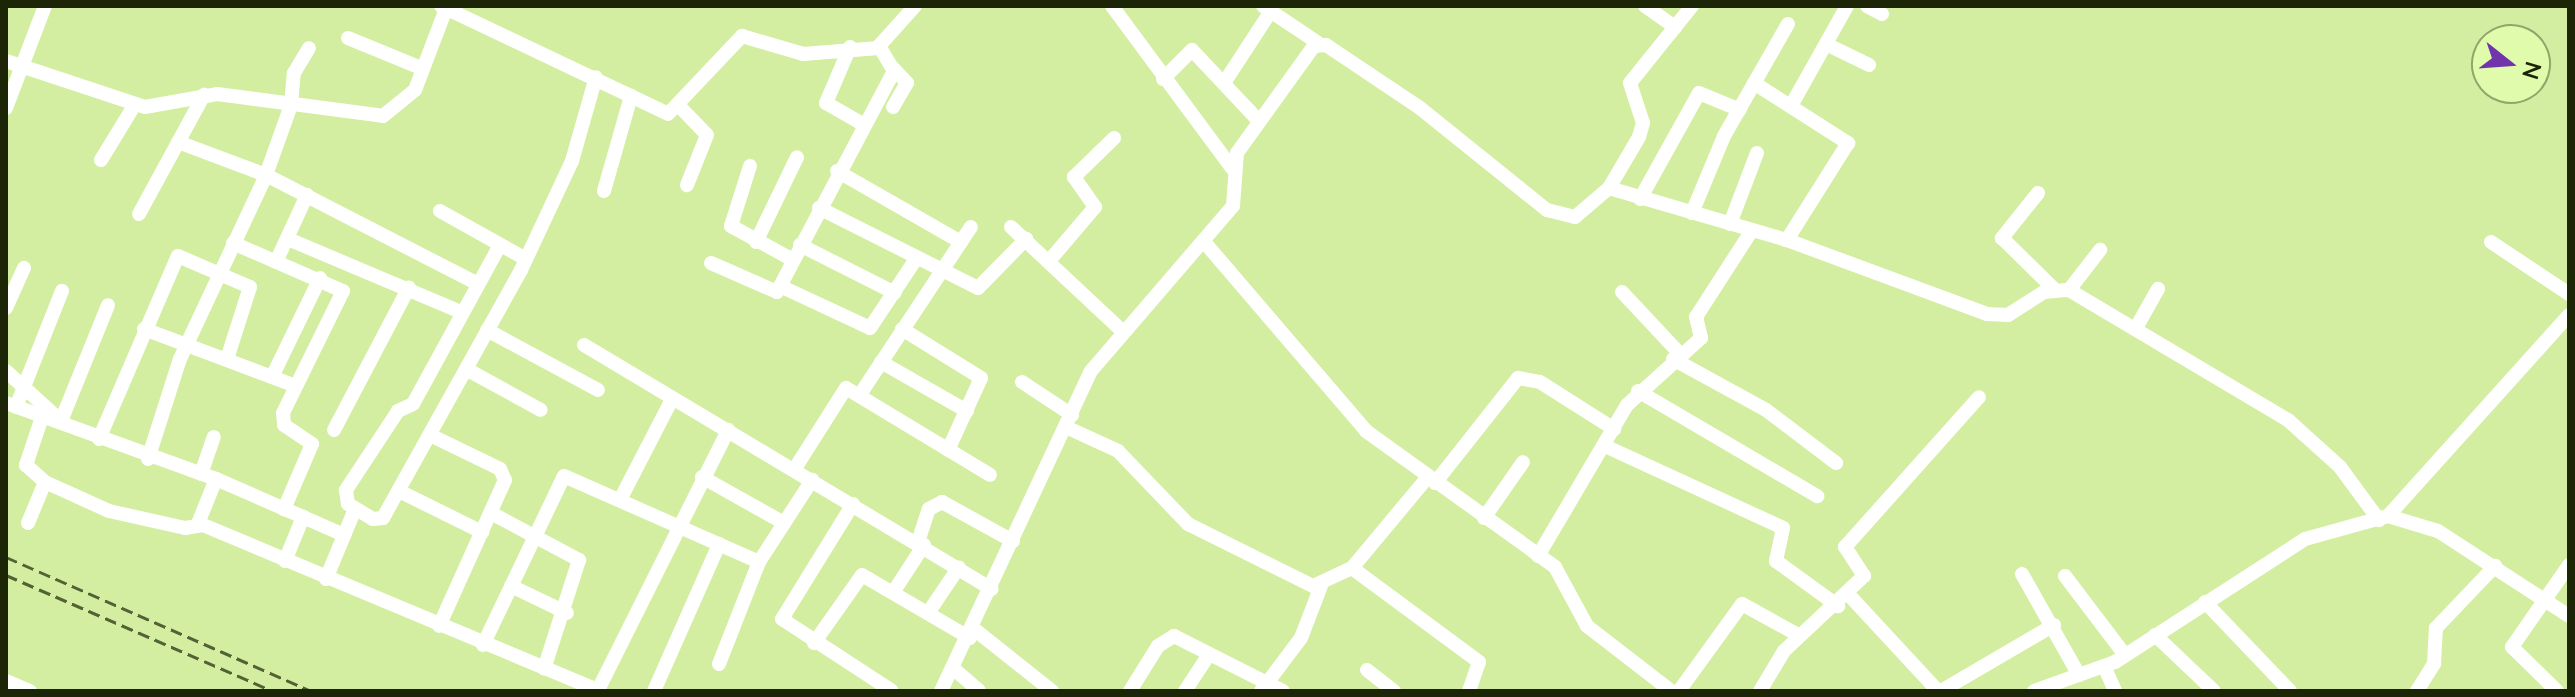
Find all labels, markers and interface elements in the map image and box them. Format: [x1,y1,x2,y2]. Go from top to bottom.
north arrow [2471,24,2551,104]
text: N [2517,59,2548,83]

